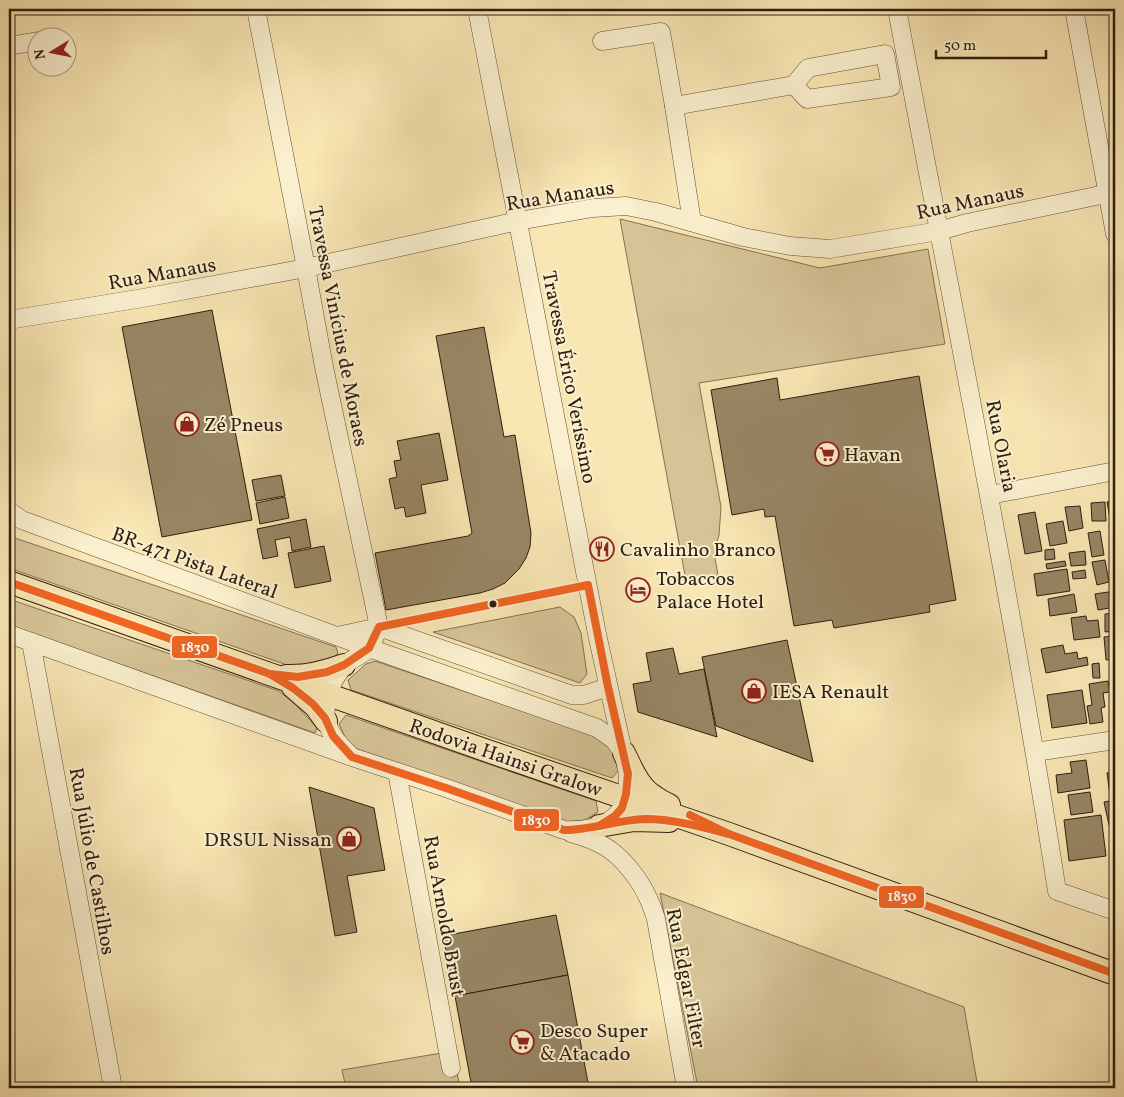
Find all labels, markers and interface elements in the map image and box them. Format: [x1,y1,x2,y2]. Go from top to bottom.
north arrow [28,28,78,78]
scale bar [936,28,1046,60]
text: 50 m [944,36,976,57]
text: N [30,47,51,61]
street label: Rua Manaus [504,175,616,219]
street label: Rua Manaus [914,178,1027,228]
street label: Travessa Vinícius de Moraes [300,204,374,449]
street label: Rua Manaus [106,252,219,298]
street label: Travessa Érico Veríssimo [534,269,602,486]
street label: Rua Olaria [977,398,1023,495]
shop icon: Zé Pneus [174,411,200,437]
place label: Zé Pneus [204,412,283,440]
supermarket icon: Havan [814,441,840,467]
place label: Havan [844,442,901,470]
street label: BR-471 Pista Lateral [107,521,281,607]
restaurant icon: Cavalinho Branco [589,536,615,562]
place label: Cavalinho Branco [620,537,776,565]
place label: Tobaccos Palace Hotel [656,566,764,617]
hotel icon: Tobaccos Palace Hotel [625,577,651,603]
unlabelled marker [488,599,498,609]
line badge: 1830 [171,635,218,659]
text: 1830 [181,639,210,658]
shop icon: IESA Renault [741,678,767,704]
place label: IESA Renault [772,679,889,707]
street label: Rodovia Hainsi Gralow [405,713,606,805]
street label: Rua Júlio de Castilhos [61,765,121,957]
line badge: 1830 [513,808,560,832]
text: 1830 [522,812,551,831]
shop icon: DRSUL Nissan [336,826,362,852]
place label: DRSUL Nissan [204,827,332,855]
street label: Rua Arnoldo Brust [415,833,471,999]
line badge: 1830 [878,885,925,909]
text: 1830 [888,888,917,907]
street label: Rua Edgar Filter [658,906,712,1051]
place label: Desco Super & Atacado [540,1018,648,1069]
supermarket icon: Desco Super & Atacado [509,1029,535,1055]

